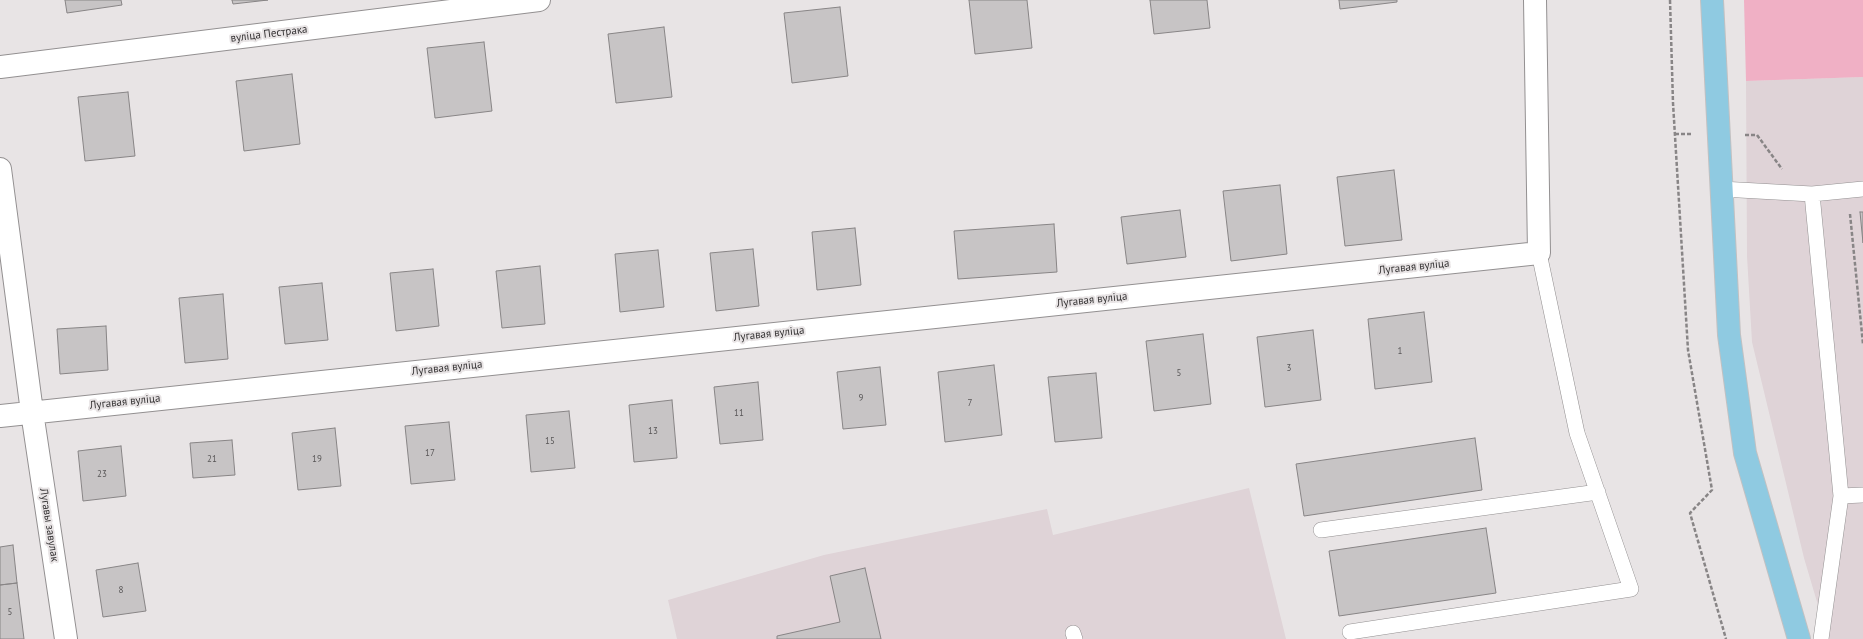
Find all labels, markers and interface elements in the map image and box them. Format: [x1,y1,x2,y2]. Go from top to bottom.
street label: вуліца Пестрака [230,23,308,45]
street label: Лугавая вуліца [1378,257,1450,277]
street label: Лугавая вуліца [1056,290,1128,310]
street label: Лугавая вуліца [733,324,805,344]
house number: 1 [1398,346,1402,356]
street label: Лугавая вуліца [411,358,483,378]
house number: 3 [1287,363,1291,373]
house number: 5 [1177,368,1181,378]
street label: Лугавая вуліца [89,392,161,412]
house number: 9 [859,393,863,403]
house number: 7 [968,398,972,408]
house number: 11 [734,408,744,418]
house number: 13 [648,426,658,436]
house number: 15 [545,436,555,446]
house number: 17 [425,448,435,458]
house number: 21 [207,454,217,464]
house number: 19 [312,454,322,464]
house number: 23 [97,469,107,479]
street label: Лугавы завулак [37,487,61,563]
house number: 8 [119,585,123,595]
house number: 5 [8,607,12,617]

